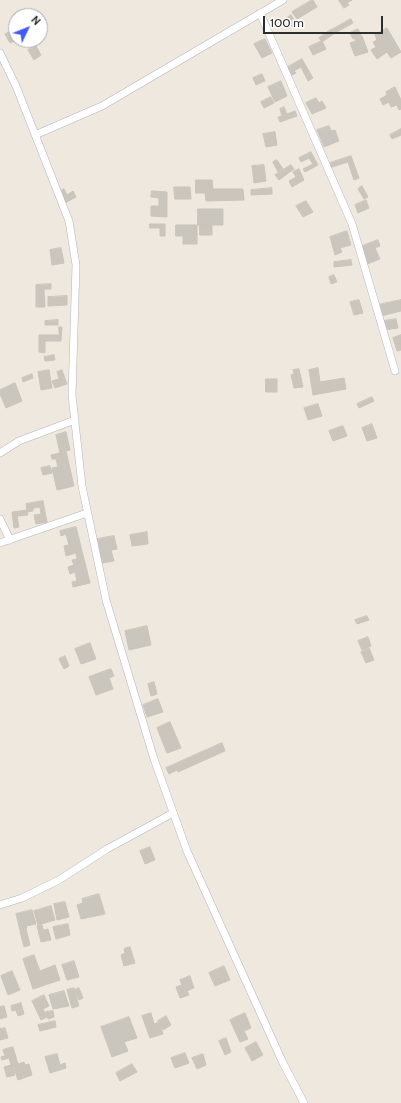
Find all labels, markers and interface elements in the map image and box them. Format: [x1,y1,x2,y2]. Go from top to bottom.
north arrow [8,8,48,48]
scale bar [265,8,385,34]
text: N [28,13,44,28]
text: 100 m [270,15,304,30]

